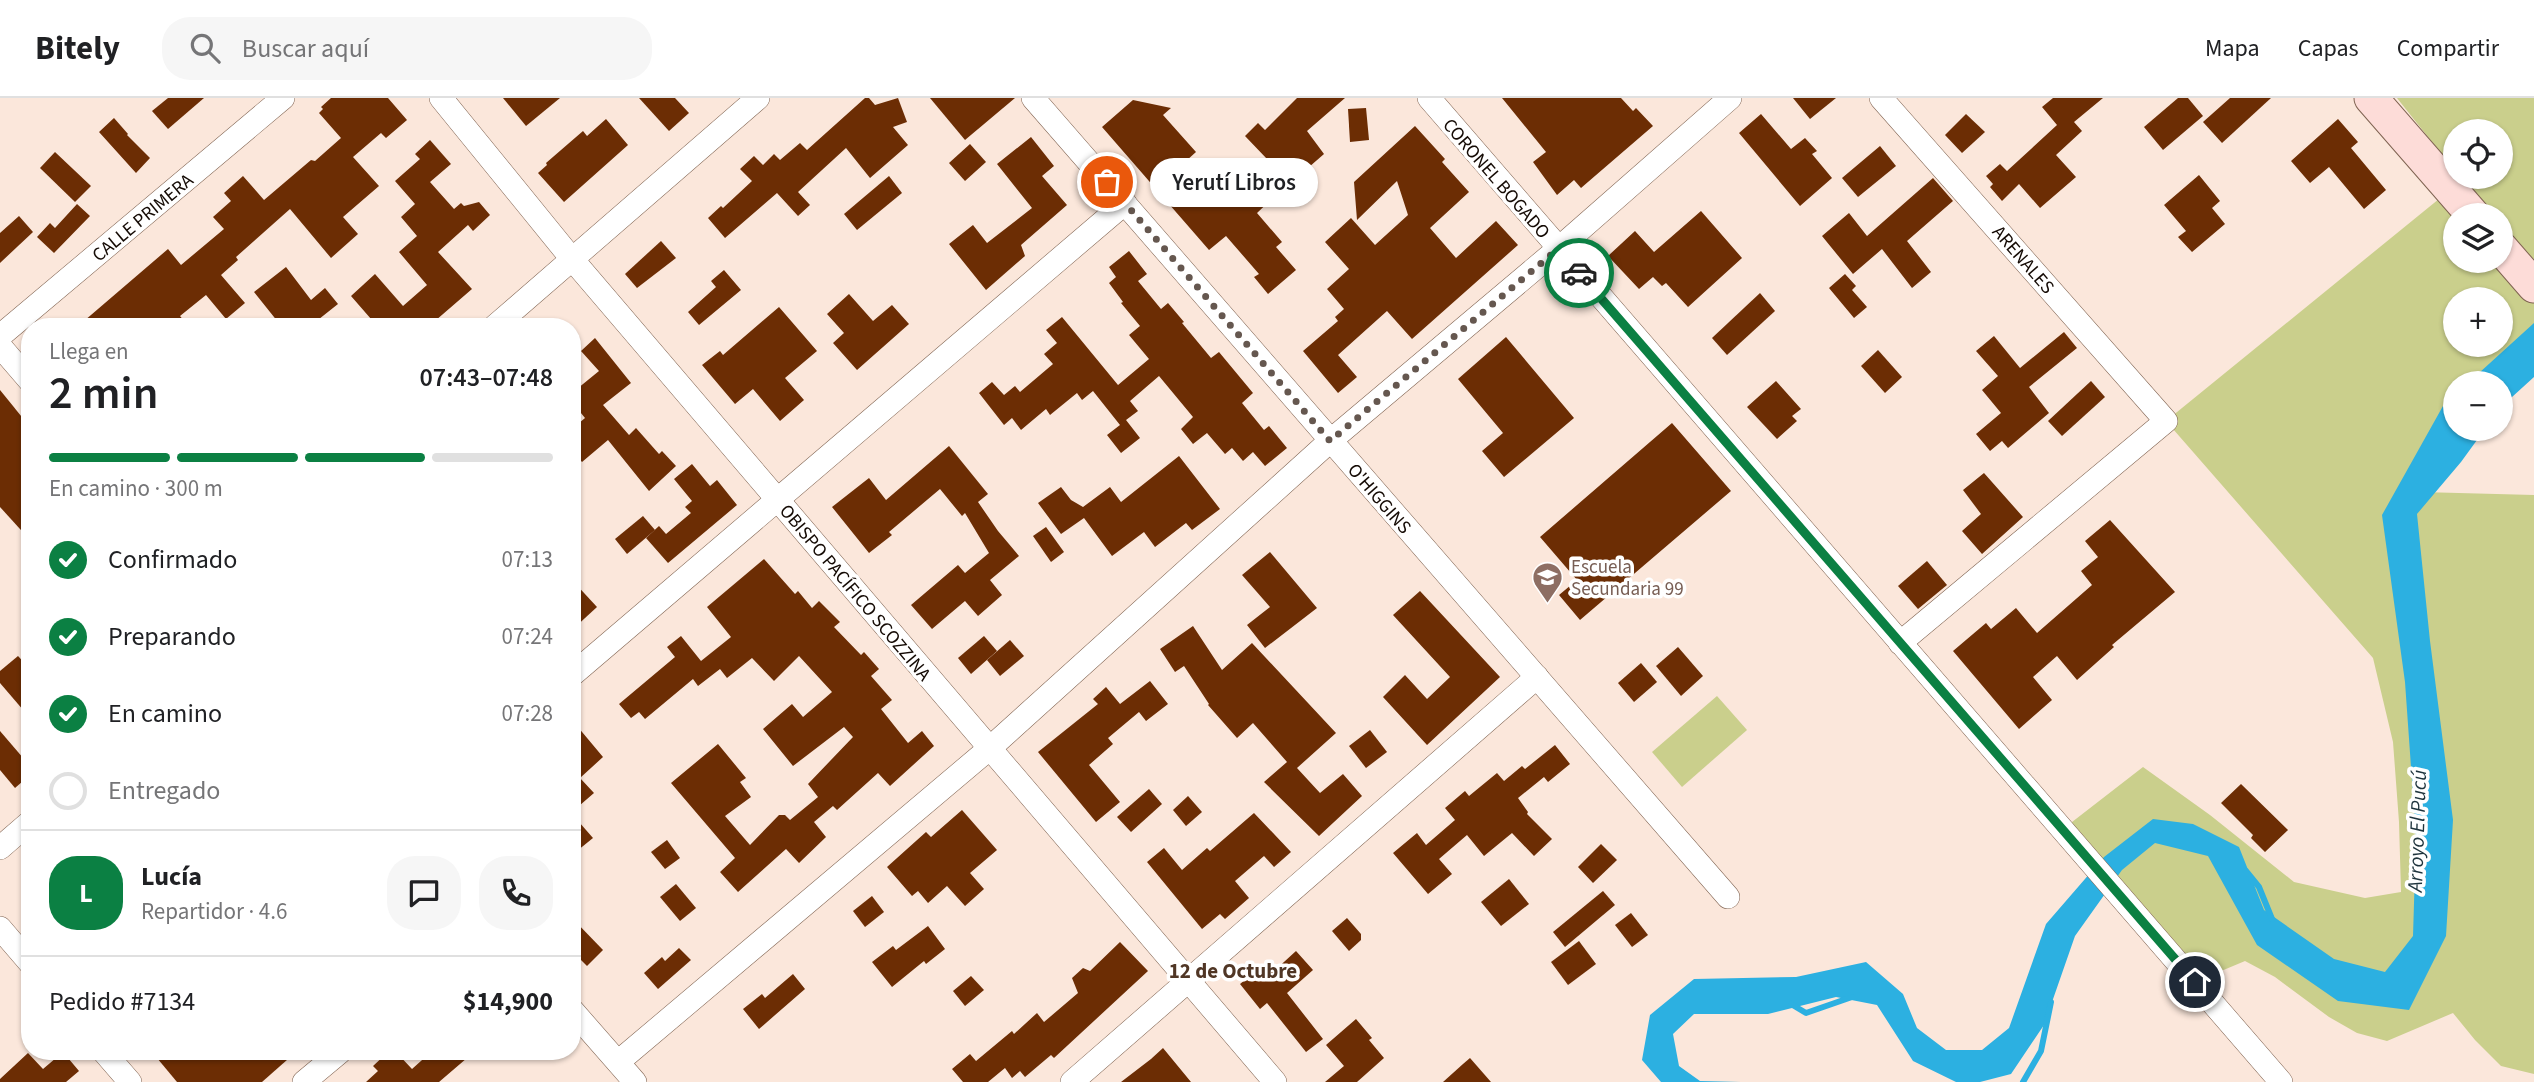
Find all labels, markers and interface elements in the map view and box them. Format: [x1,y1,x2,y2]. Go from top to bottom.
search box [162,17,652,80]
text: Bitely [35,25,120,72]
icon: search [186,29,224,67]
text: Buscar aquí [242,30,369,67]
text: Mapa [2205,31,2260,66]
text: Capas [2298,31,2359,66]
text: Compartir [2397,31,2499,66]
street label: CORONEL BOGADO [1436,113,1556,245]
map controls [2443,119,2513,441]
button: locate [2443,119,2513,189]
pin [1077,152,1137,212]
callout: Yerutí Libros [1149,158,1317,206]
icon: bag [1088,163,1126,201]
text: Yerutí Libros [1172,166,1296,199]
street label: CALLE PRIMERA [86,167,200,269]
button: layers [2443,203,2513,273]
street label: ARENALES [1985,220,2060,300]
courier [1544,238,1614,308]
icon: car [1560,254,1598,292]
button: + [2443,287,2513,357]
text: Llega en [49,335,129,368]
text: 07:43–07:48 [420,359,553,396]
text: 2 min [49,361,158,426]
button: − [2443,371,2513,441]
street label: O'HIGGINS [1341,458,1417,540]
text: En camino · 300 m [49,472,223,505]
street label: OBISPO PACÍFICO SCOZZINA [773,499,937,688]
icon: check [49,541,87,579]
text: Confirmado [108,541,237,578]
text: 07:13 [502,543,553,576]
place label: Escuela Secundaria 99 [1571,554,1684,603]
school or university icon: Escuela Secundaria 99 [1531,560,1565,604]
icon: check [49,618,87,656]
text: Preparando [108,618,236,655]
text: 07:24 [502,620,553,653]
icon: check [49,695,87,733]
text: En camino [108,695,222,732]
text: 07:28 [502,697,553,730]
water label: Arroyo El Pucú [2400,769,2434,895]
text: Entregado [108,772,220,809]
button: chat [387,856,461,930]
button: phone [479,856,553,930]
text: Lucía [141,858,202,895]
text: L [79,875,93,912]
text: Repartidor · 4.6 [141,895,287,928]
pin [2165,952,2225,1012]
district label: 12 de Octubre [1169,956,1297,986]
icon: home [2176,963,2214,1001]
text: Pedido #7134 [49,983,195,1020]
text: $14,900 [463,983,553,1020]

